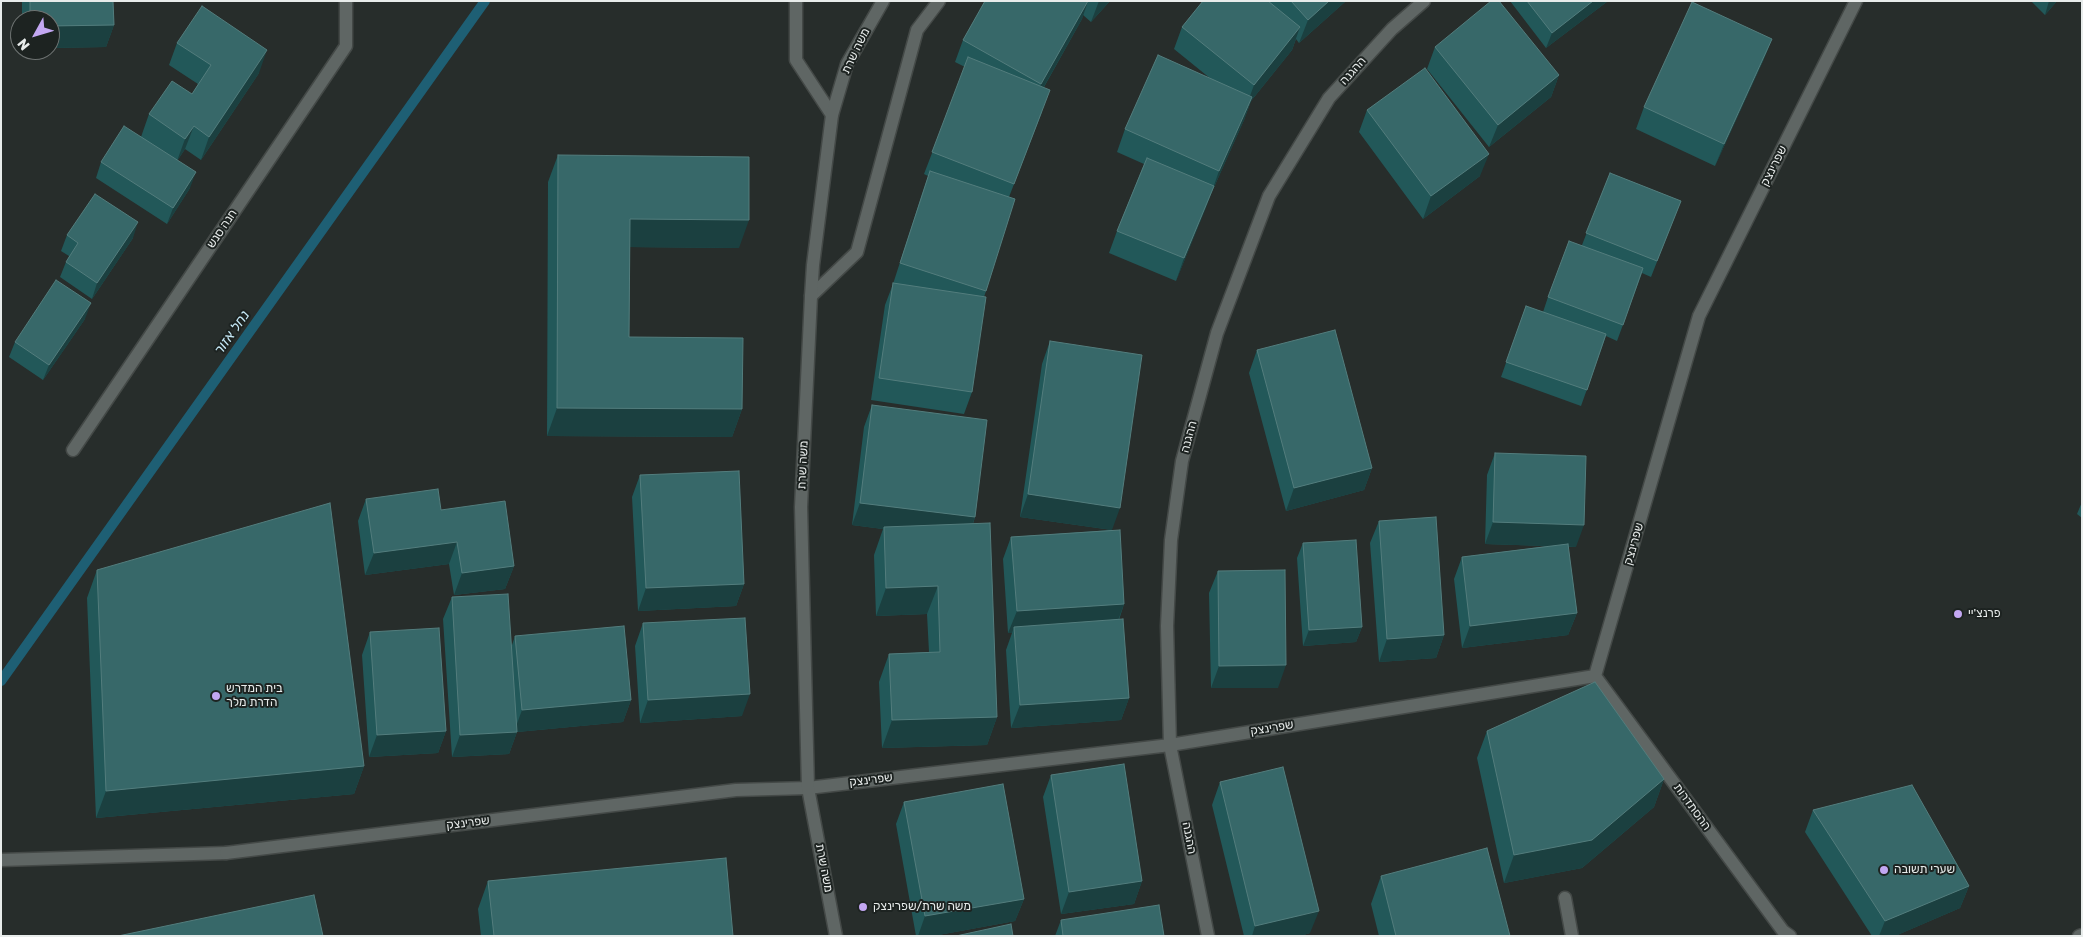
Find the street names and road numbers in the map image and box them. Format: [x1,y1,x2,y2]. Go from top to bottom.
street label: משה שרת [839,26,873,76]
street label: ההגנה [1337,54,1369,88]
street label: שפרינצק [1758,143,1790,189]
street label: חנה סנש [204,207,240,251]
street label: ההגנה [1178,419,1200,455]
street label: משה שרת [795,440,811,490]
street label: שפרינצק [1621,521,1647,567]
street label: שפרינצק [1249,717,1295,739]
street label: שפרינצק [849,770,893,790]
street label: ההסתדרות [1670,781,1714,833]
street label: שפרינצק [446,813,490,833]
street label: ההגנה [1179,821,1199,855]
street label: משה שרת [812,843,836,893]

